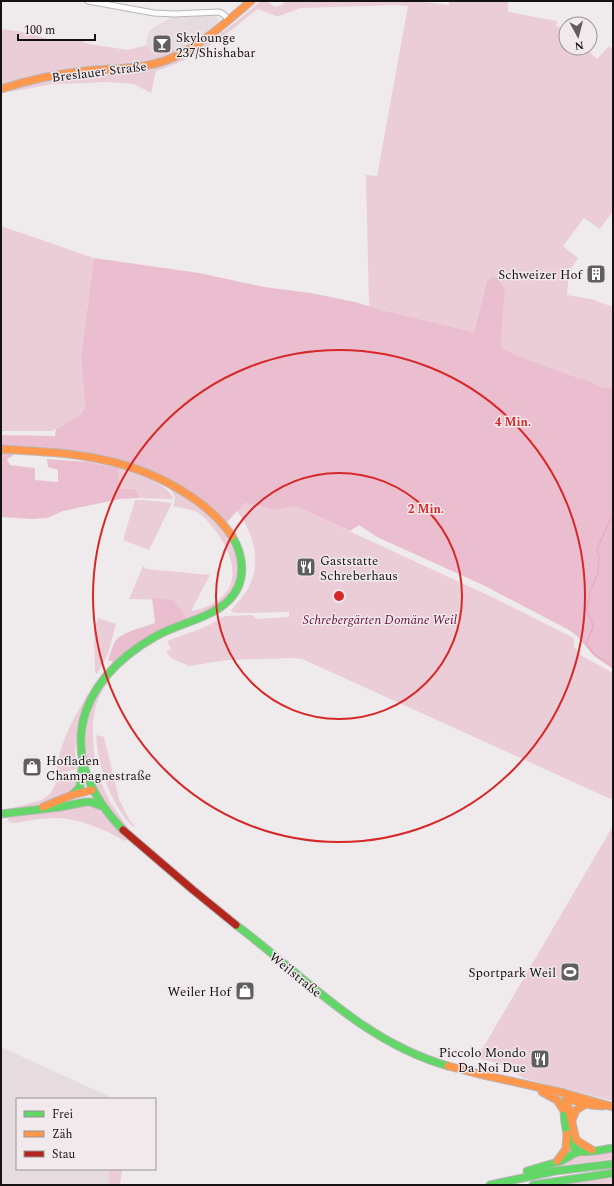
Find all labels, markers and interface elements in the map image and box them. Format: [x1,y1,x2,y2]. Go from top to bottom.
scale bar [18,16,95,42]
north arrow [558,16,598,56]
text: 100 m [24,21,55,40]
place label: Skylounge 237/Shishabar [176,28,256,63]
bar icon: Skylounge 237/Shishabar [151,33,173,55]
text: N [574,36,585,54]
street label: Breslauer Straße [51,56,148,88]
building icon: Schweizer Hof [585,263,607,285]
place label: Schweizer Hof [498,265,584,285]
text: 4 Min. [495,413,531,432]
text: 2 Min. [408,500,444,519]
place label: Gaststatte Schreberhaus [320,551,398,586]
restaurant icon: Gaststatte Schreberhaus [295,556,317,578]
centre of rings [332,589,346,603]
park label: Schrebergärten Domäne Weil [303,610,458,630]
place label: Hofladen Champagnestraße [46,751,151,786]
shop icon: Hofladen Champagnestraße [21,756,43,778]
street label: Weilstraße [265,947,326,1002]
sports icon: Sportpark Weil [559,961,581,983]
place label: Sportpark Weil [469,963,556,983]
shop icon: Weiler Hof [234,980,256,1002]
place label: Weiler Hof [168,982,233,1002]
place label: Piccolo Mondo Da Noi Due [439,1043,526,1078]
restaurant icon: Piccolo Mondo Da Noi Due [529,1048,551,1070]
legend [16,1098,156,1170]
text: Frei [52,1105,74,1124]
text: Zäh [52,1125,73,1144]
text: Stau [52,1145,76,1164]

